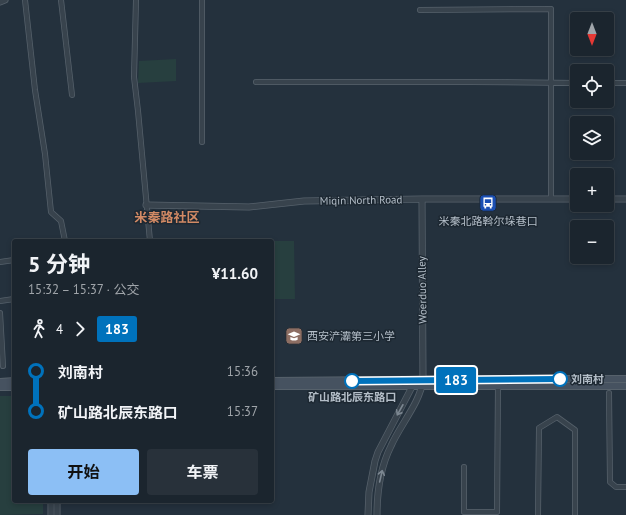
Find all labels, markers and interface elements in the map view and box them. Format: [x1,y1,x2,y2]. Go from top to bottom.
north arrow [570,12,614,56]
map controls [570,12,614,264]
button: locate [570,64,614,108]
button: layers [570,116,614,160]
button: + [570,168,614,212]
street label: Miqin North Road [319,192,403,208]
bus stop icon: 米秦北路斡尔垛巷口 [478,193,498,213]
district label: 米秦路社区 [134,209,200,226]
place label: 米秦北路斡尔垛巷口 [439,214,538,228]
button: − [570,220,614,264]
text: 5 分钟 [28,250,90,278]
street label: Woerduo Alley [414,255,430,324]
text: ¥11.60 [212,264,258,283]
text: 15:32 – 15:37 · 公交 [28,281,140,298]
icon: walk [28,318,50,340]
icon: forward [69,318,91,340]
text: 183 [105,320,129,338]
text: 4 [56,321,63,338]
school or university icon: 西安浐灞第三小学 [284,326,304,346]
place label: 西安浐灞第三小学 [307,329,395,343]
text: 刘南村 [58,363,103,382]
text: 15:36 [227,363,258,380]
line badge: 183 [433,367,479,393]
text: 183 [444,371,468,389]
marker: 刘南村 [552,371,568,387]
place label: 刘南村 [571,372,604,386]
marker: 矿山路北辰东路口 [344,373,360,389]
place label: 矿山路北辰东路口 [308,390,396,404]
text: 矿山路北辰东路口 [58,403,178,422]
text: 15:37 [227,403,258,420]
one-way arrow [396,404,404,416]
button: 开始 [28,449,139,495]
button: 车票 [147,449,258,495]
one-way arrow [377,470,385,483]

